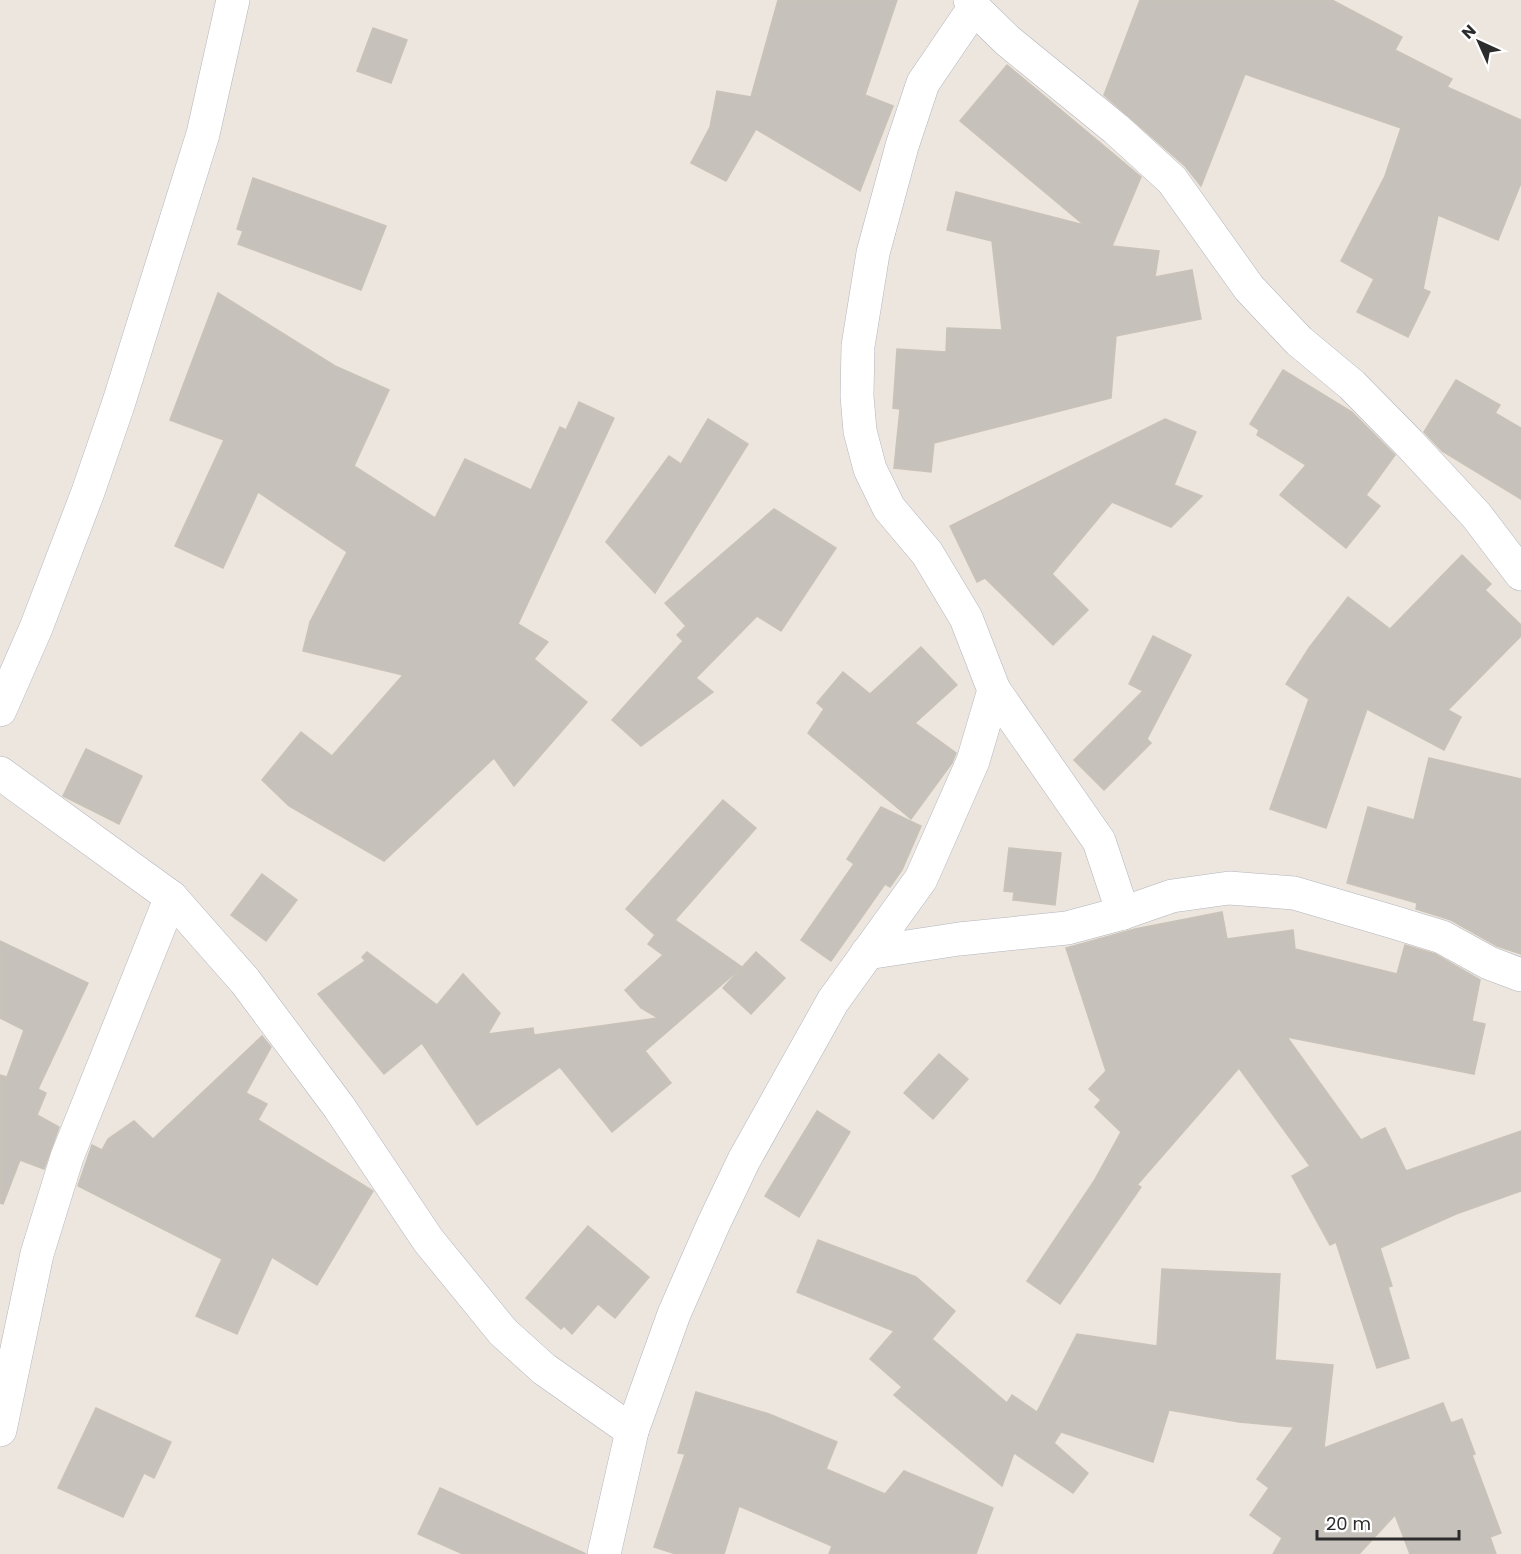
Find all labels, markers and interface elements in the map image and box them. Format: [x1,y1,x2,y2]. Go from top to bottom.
north arrow [1449,12,1509,72]
text: N [1456,19,1481,44]
scale bar [1317,1503,1460,1541]
text: 20 m [1326,1511,1371,1536]

